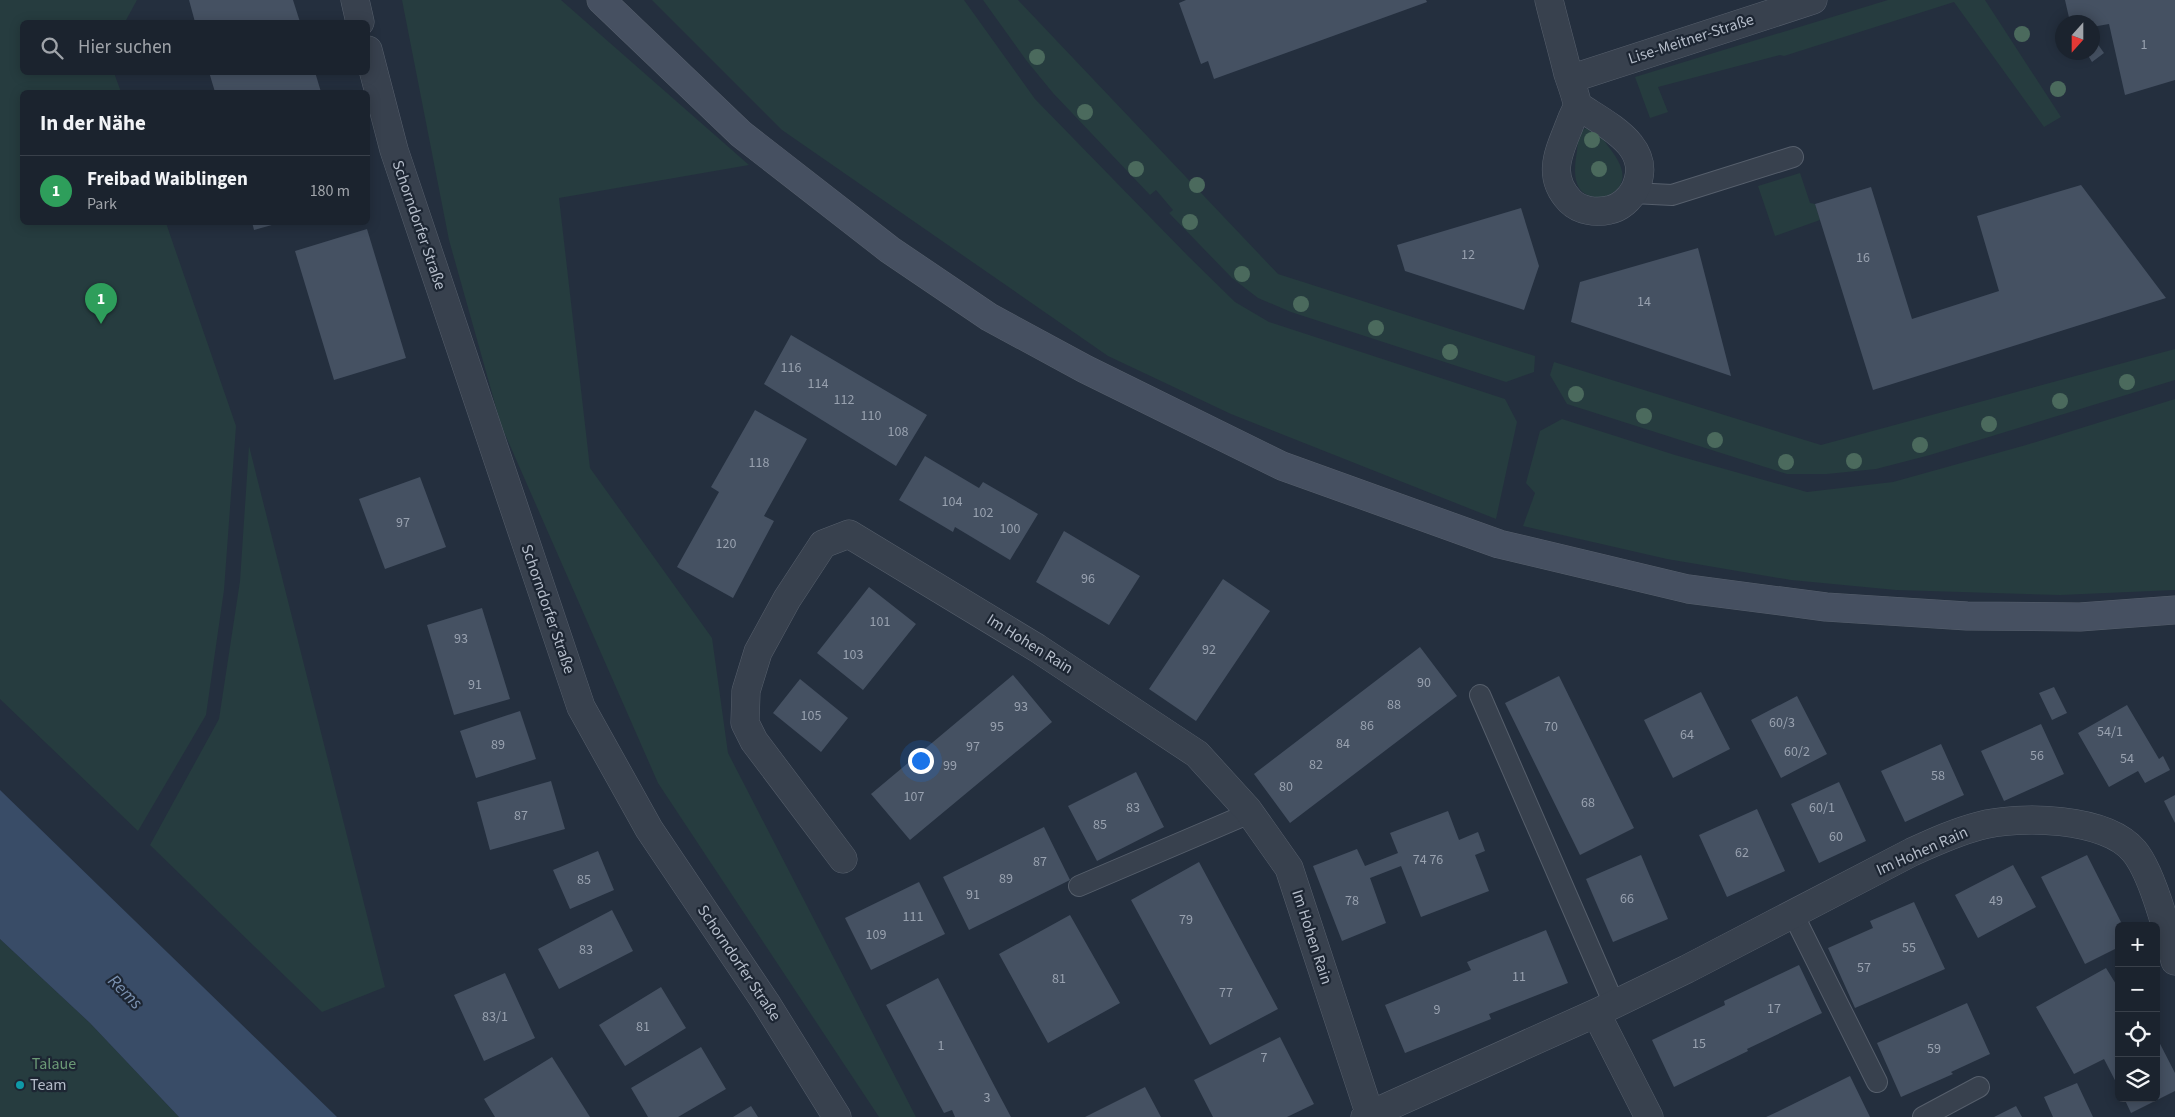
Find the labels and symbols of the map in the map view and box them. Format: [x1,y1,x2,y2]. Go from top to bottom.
street label: Lise-Meitner-Straße [1625,8,1757,70]
north arrow [2055,15,2100,60]
house number: 1 [2141,35,2148,55]
street label: Schorndorfer Straße [386,157,452,293]
house number: 12 [1461,245,1475,265]
house number: 16 [1856,248,1870,268]
pin: 1 [85,283,117,324]
house number: 14 [1637,292,1651,312]
house number: 116 [781,358,801,378]
house number: 114 [808,374,828,394]
house number: 112 [834,390,854,410]
house number: 110 [861,406,881,426]
house number: 108 [888,422,908,442]
house number: 118 [749,453,769,473]
house number: 104 [942,492,962,512]
house number: 102 [973,503,993,523]
house number: 97 [396,513,410,533]
house number: 100 [1000,519,1020,539]
house number: 120 [716,534,736,554]
street label: Schorndorfer Straße [515,541,581,677]
house number: 96 [1081,569,1095,589]
street label: Im Hohen Rain [983,609,1077,679]
house number: 101 [870,612,890,632]
house number: 93 [454,629,468,649]
house number: 92 [1202,640,1216,660]
house number: 103 [843,645,863,665]
house number: 90 [1417,673,1431,693]
house number: 91 [468,675,482,695]
house number: 88 [1387,695,1401,715]
house number: 93 [1014,697,1028,717]
house number: 105 [801,706,821,726]
house number: 60/3 [1769,713,1795,733]
house number: 86 [1360,716,1374,736]
house number: 95 [990,717,1004,737]
house number: 70 [1544,717,1558,737]
house number: 54/1 [2097,722,2123,742]
house number: 64 [1680,725,1694,745]
house number: 84 [1336,734,1350,754]
house number: 89 [491,735,505,755]
house number: 97 [966,737,980,757]
house number: 60/2 [1784,742,1810,762]
house number: 56 [2030,746,2044,766]
your location [908,748,934,774]
house number: 54 [2120,749,2134,769]
house number: 82 [1309,755,1323,775]
house number: 99 [943,756,957,776]
house number: 58 [1931,766,1945,786]
house number: 80 [1279,777,1293,797]
house number: 107 [904,787,924,807]
house number: 68 [1581,793,1595,813]
house number: 83 [1126,798,1140,818]
house number: 60/1 [1809,798,1835,818]
house number: 87 [514,806,528,826]
house number: 85 [1093,815,1107,835]
street label: Im Hohen Rain [1873,821,1971,881]
house number: 60 [1829,827,1843,847]
house number: 62 [1735,843,1749,863]
house number: 74 76 [1413,850,1443,870]
house number: 87 [1033,852,1047,872]
house number: 89 [999,869,1013,889]
house number: 85 [577,870,591,890]
house number: 91 [966,885,980,905]
street label: Im Hohen Rain [1286,887,1338,987]
house number: 66 [1620,889,1634,909]
house number: 78 [1345,891,1359,911]
house number: 49 [1989,891,2003,911]
street label: Schorndorfer Straße [692,901,786,1025]
house number: 111 [903,907,923,927]
house number: 79 [1179,910,1193,930]
house number: 109 [866,925,886,945]
house number: 55 [1902,938,1916,958]
house number: 83 [579,940,593,960]
house number: 57 [1857,958,1871,978]
house number: 11 [1512,967,1526,987]
water label: Rems [102,969,148,1015]
house number: 81 [1052,969,1066,989]
house number: 77 [1219,983,1233,1003]
house number: 17 [1767,999,1781,1019]
house number: 9 [1434,1000,1441,1020]
house number: 83/1 [482,1007,508,1027]
house number: 81 [636,1017,650,1037]
house number: 15 [1692,1034,1706,1054]
house number: 1 [938,1036,945,1056]
house number: 59 [1927,1039,1941,1059]
house number: 7 [1261,1048,1268,1068]
park label: Talaue [32,1053,76,1075]
place label: Team [30,1074,67,1096]
marker: Team [14,1079,26,1091]
house number: 3 [984,1088,991,1108]

